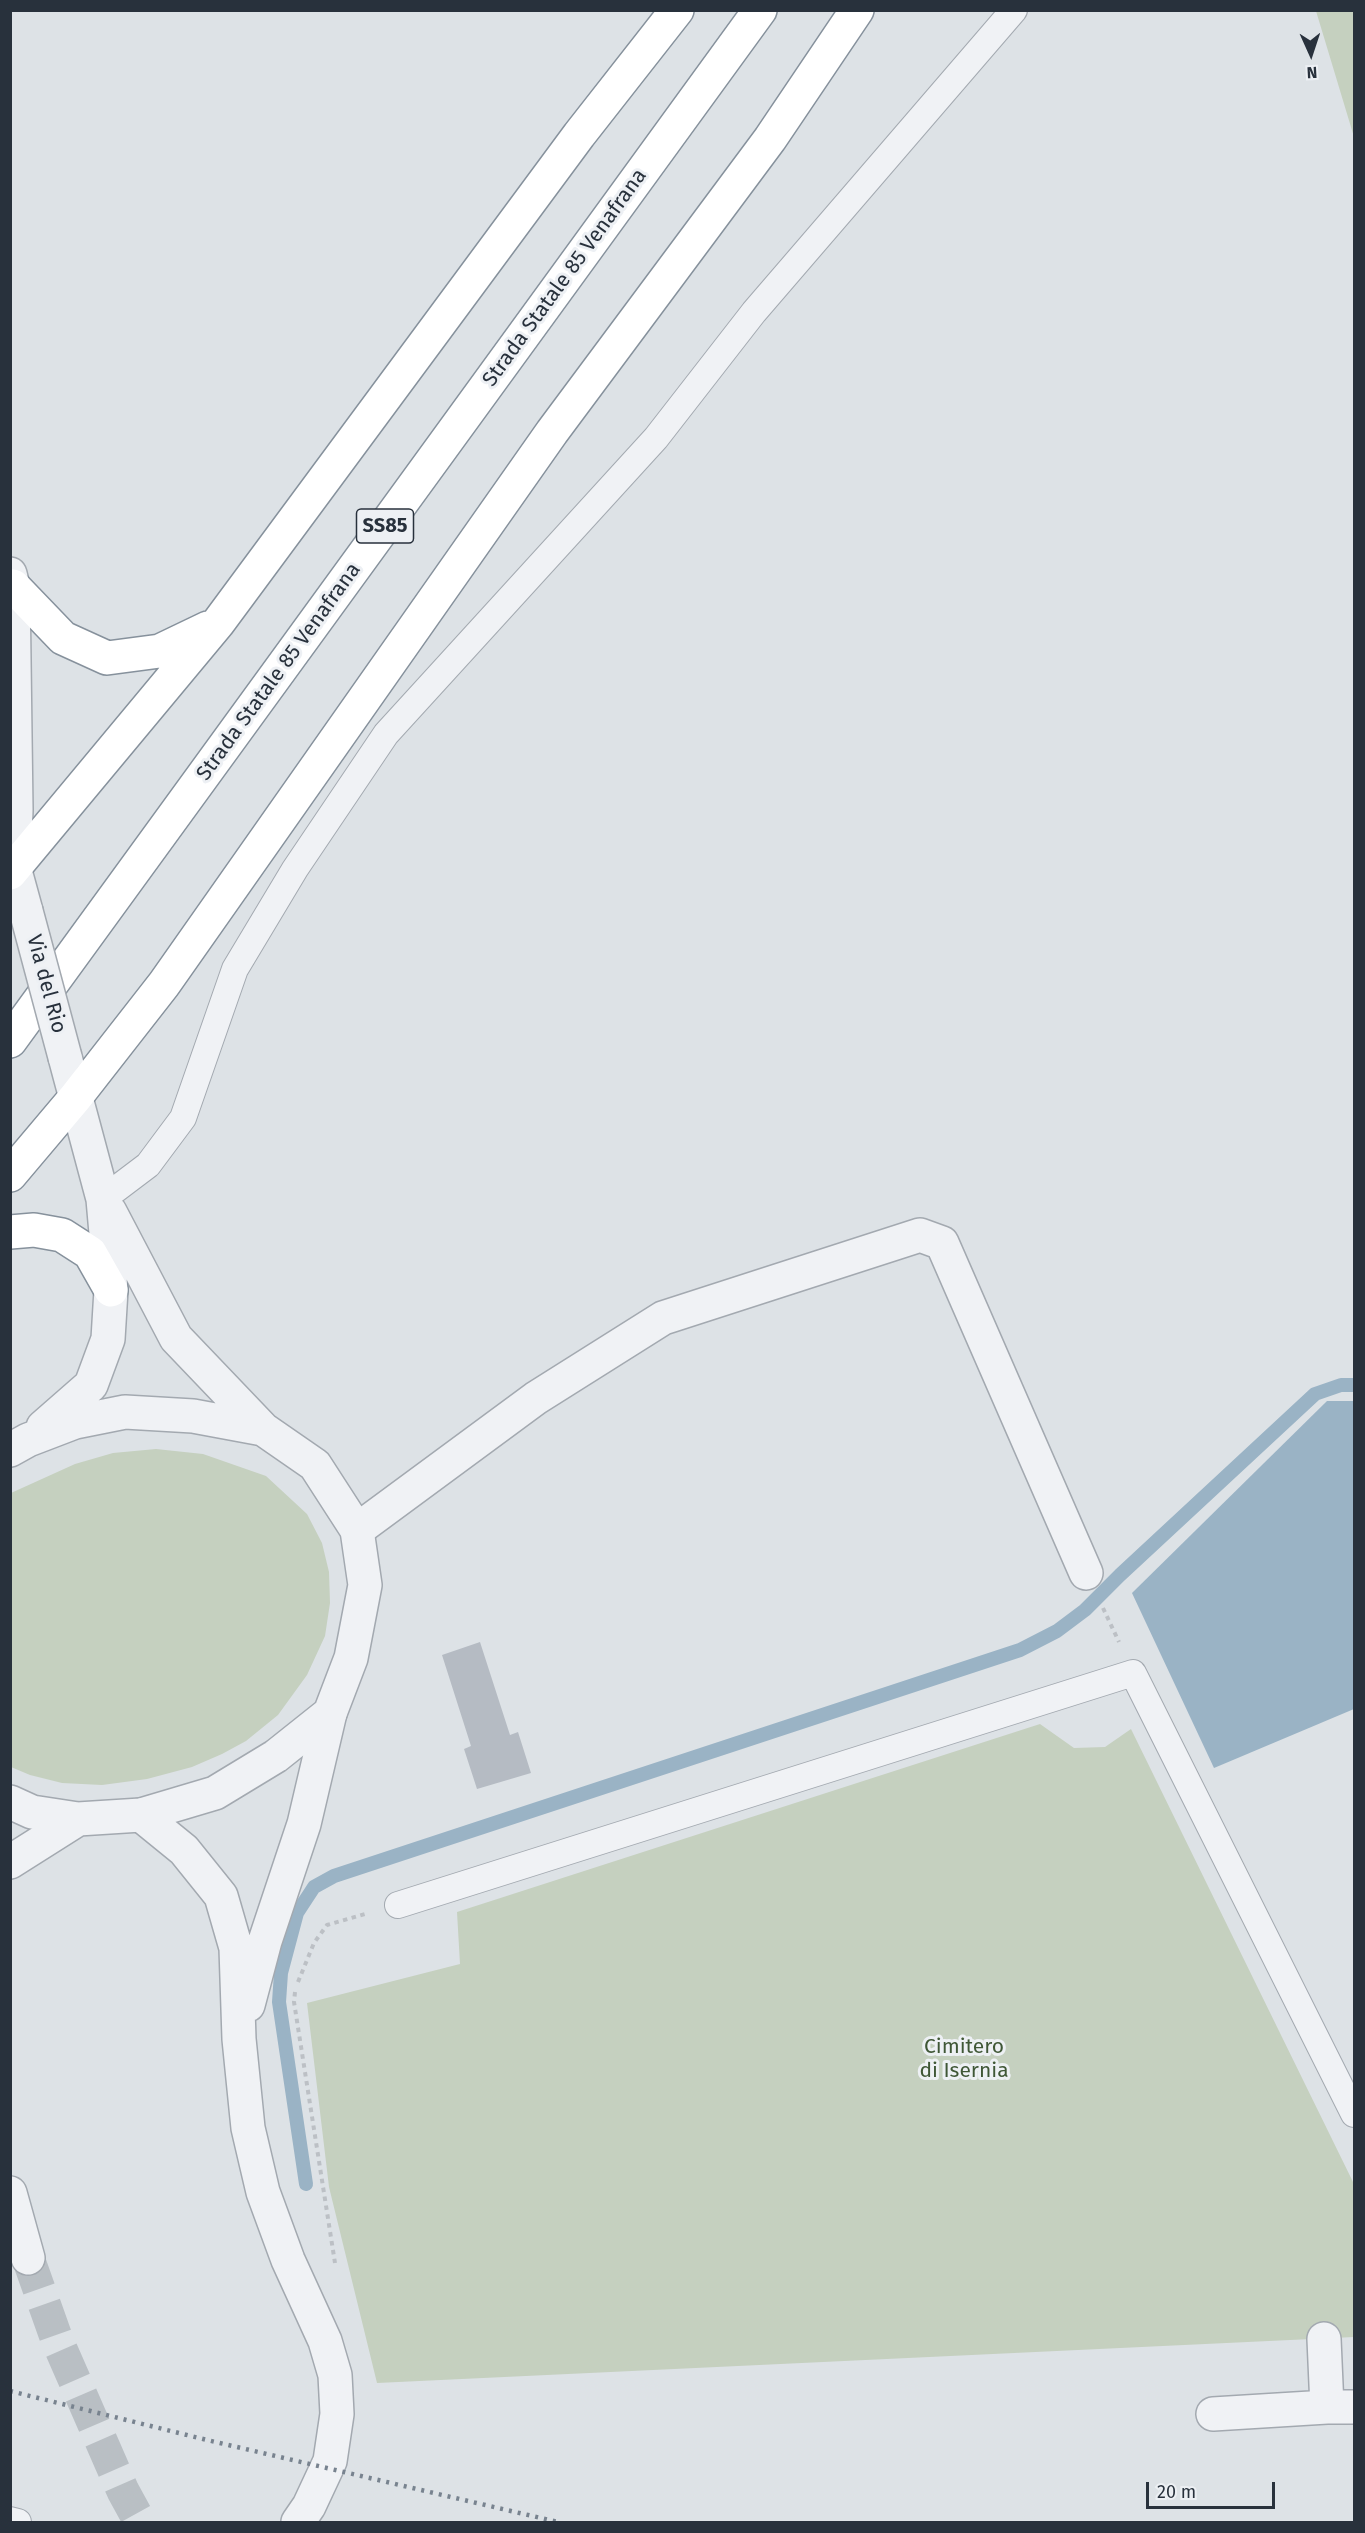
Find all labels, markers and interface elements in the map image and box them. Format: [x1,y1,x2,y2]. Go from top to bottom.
north arrow [1281,24,1341,84]
text: N [1306,63,1318,82]
street label: Strada Statale 85 Venafrana [478,164,652,392]
road number: SS85 [356,509,414,543]
street label: Strada Statale 85 Venafrana [192,558,366,786]
street label: Via del Rio [21,932,71,1036]
park label: Cimitero di Isernia [919,2034,1009,2084]
scale bar [1149,2470,1278,2508]
text: 20 m [1157,2481,1196,2503]

